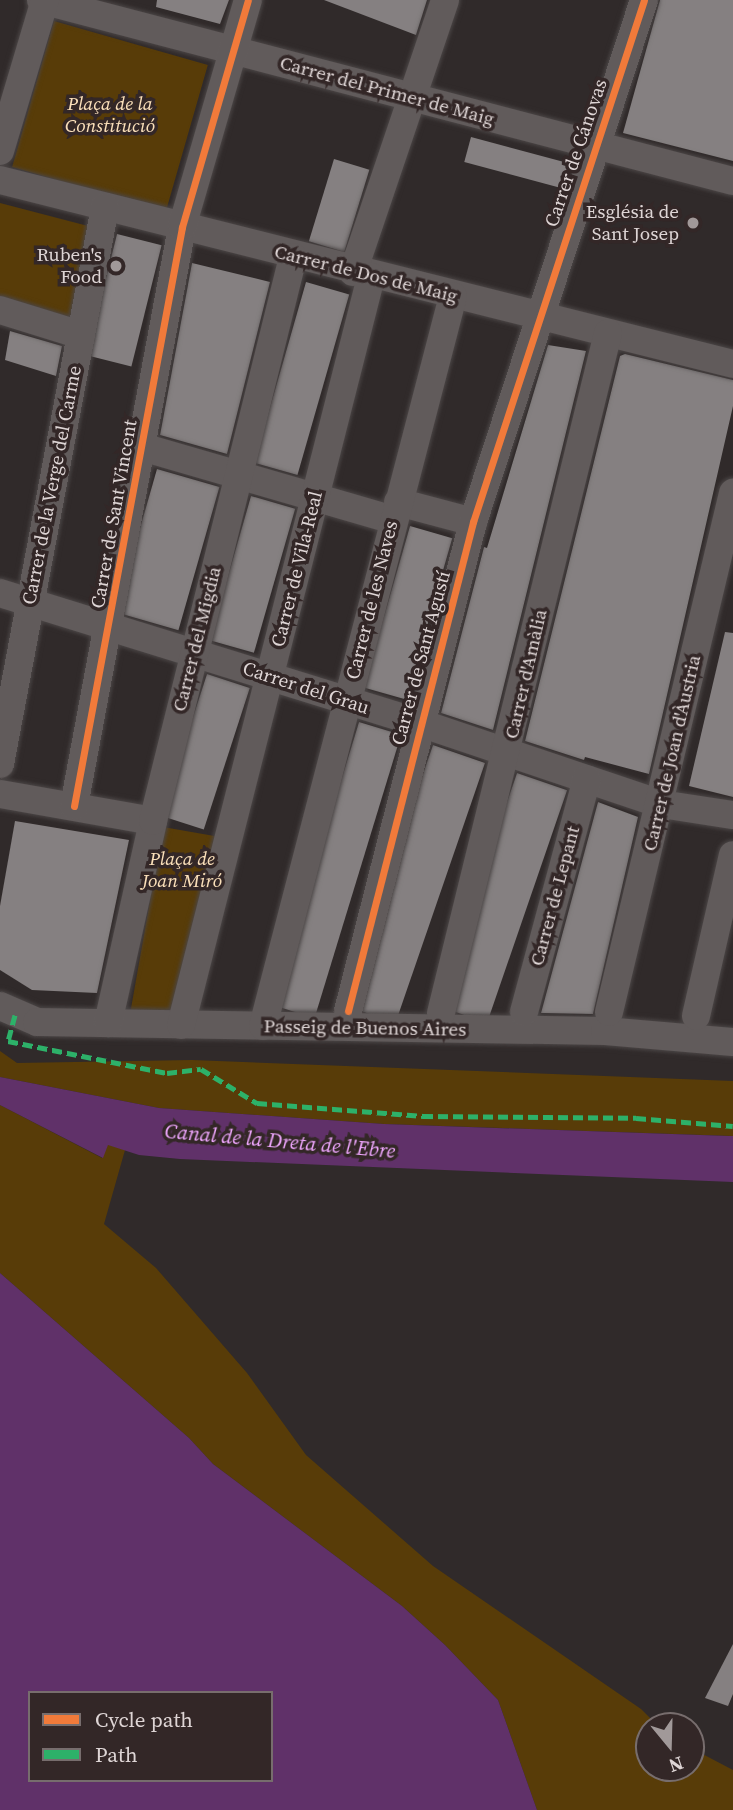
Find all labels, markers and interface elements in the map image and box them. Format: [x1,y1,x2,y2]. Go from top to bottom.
street label: Carrer del Primer de Maig [277,51,497,131]
street label: Carrer de Cánovas [540,76,612,230]
park label: Plaça de la Constitució [65,93,155,137]
place label: Església de Sant Josep [586,201,679,245]
marker: Església de Sant Josep [685,215,701,231]
street label: Carrer de Dos de Maig [272,240,460,308]
place label: Ruben's Food [36,244,102,288]
marker: Ruben's Food [108,258,124,274]
street label: Carrer de la Verge del Carme [18,363,86,607]
street label: Carrer de Sant Vincent [86,418,142,610]
street label: Carrer de Vila-Real [267,488,327,650]
street label: Carrer de les Naves [341,518,403,682]
street label: Carrer del Migdia [168,564,226,714]
street label: Carrer de Sant Agustí [387,568,455,748]
street label: Carrer d'Amàlia [500,607,552,741]
street label: Carrer de Joan d'Àustria [638,653,706,853]
street label: Carrer del Grau [240,657,372,719]
street label: Carrer de Lepant [525,824,585,968]
park label: Plaça de Joan Miró [142,848,222,892]
street label: Passeig de Buenos Aires [263,1015,467,1041]
water label: Canal de la Dreta de l'Ebre [164,1118,396,1164]
legend [28,1691,273,1782]
text: Cycle path [95,1705,193,1734]
north arrow [635,1712,705,1782]
text: Path [95,1740,138,1769]
text: N [665,1750,687,1780]

